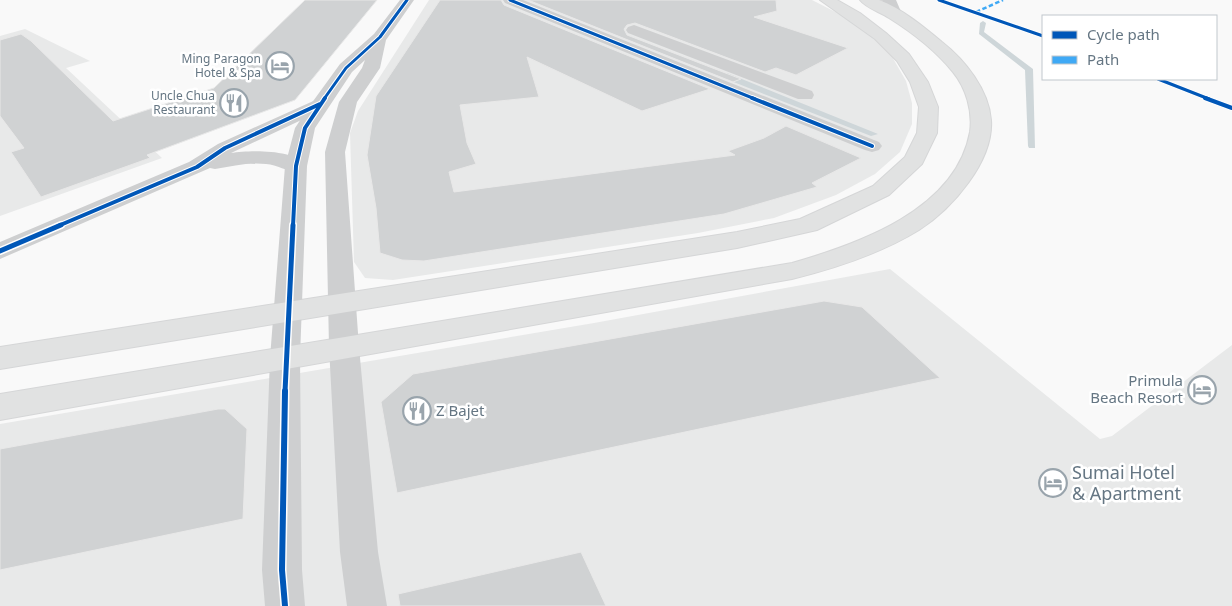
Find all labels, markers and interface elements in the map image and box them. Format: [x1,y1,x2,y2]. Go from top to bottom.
legend [1042,15,1217,80]
text: Cycle path [1087,24,1160,44]
text: Path [1087,49,1119,69]
place label: Ming Paragon Hotel & Spa [182,50,261,81]
hotel icon: Ming Paragon Hotel & Spa [265,51,295,81]
place label: Uncle Chua Restaurant [151,87,216,118]
restaurant icon: Uncle Chua Restaurant [219,88,249,118]
place label: Primula Beach Resort [1090,370,1184,407]
hotel icon: Primula Beach Resort [1187,375,1217,405]
restaurant icon: Z Bajet [402,396,432,426]
place label: Z Bajet [436,400,485,420]
place label: Sumai Hotel & Apartment [1072,460,1182,505]
hotel icon: Sumai Hotel & Apartment [1038,468,1068,498]

